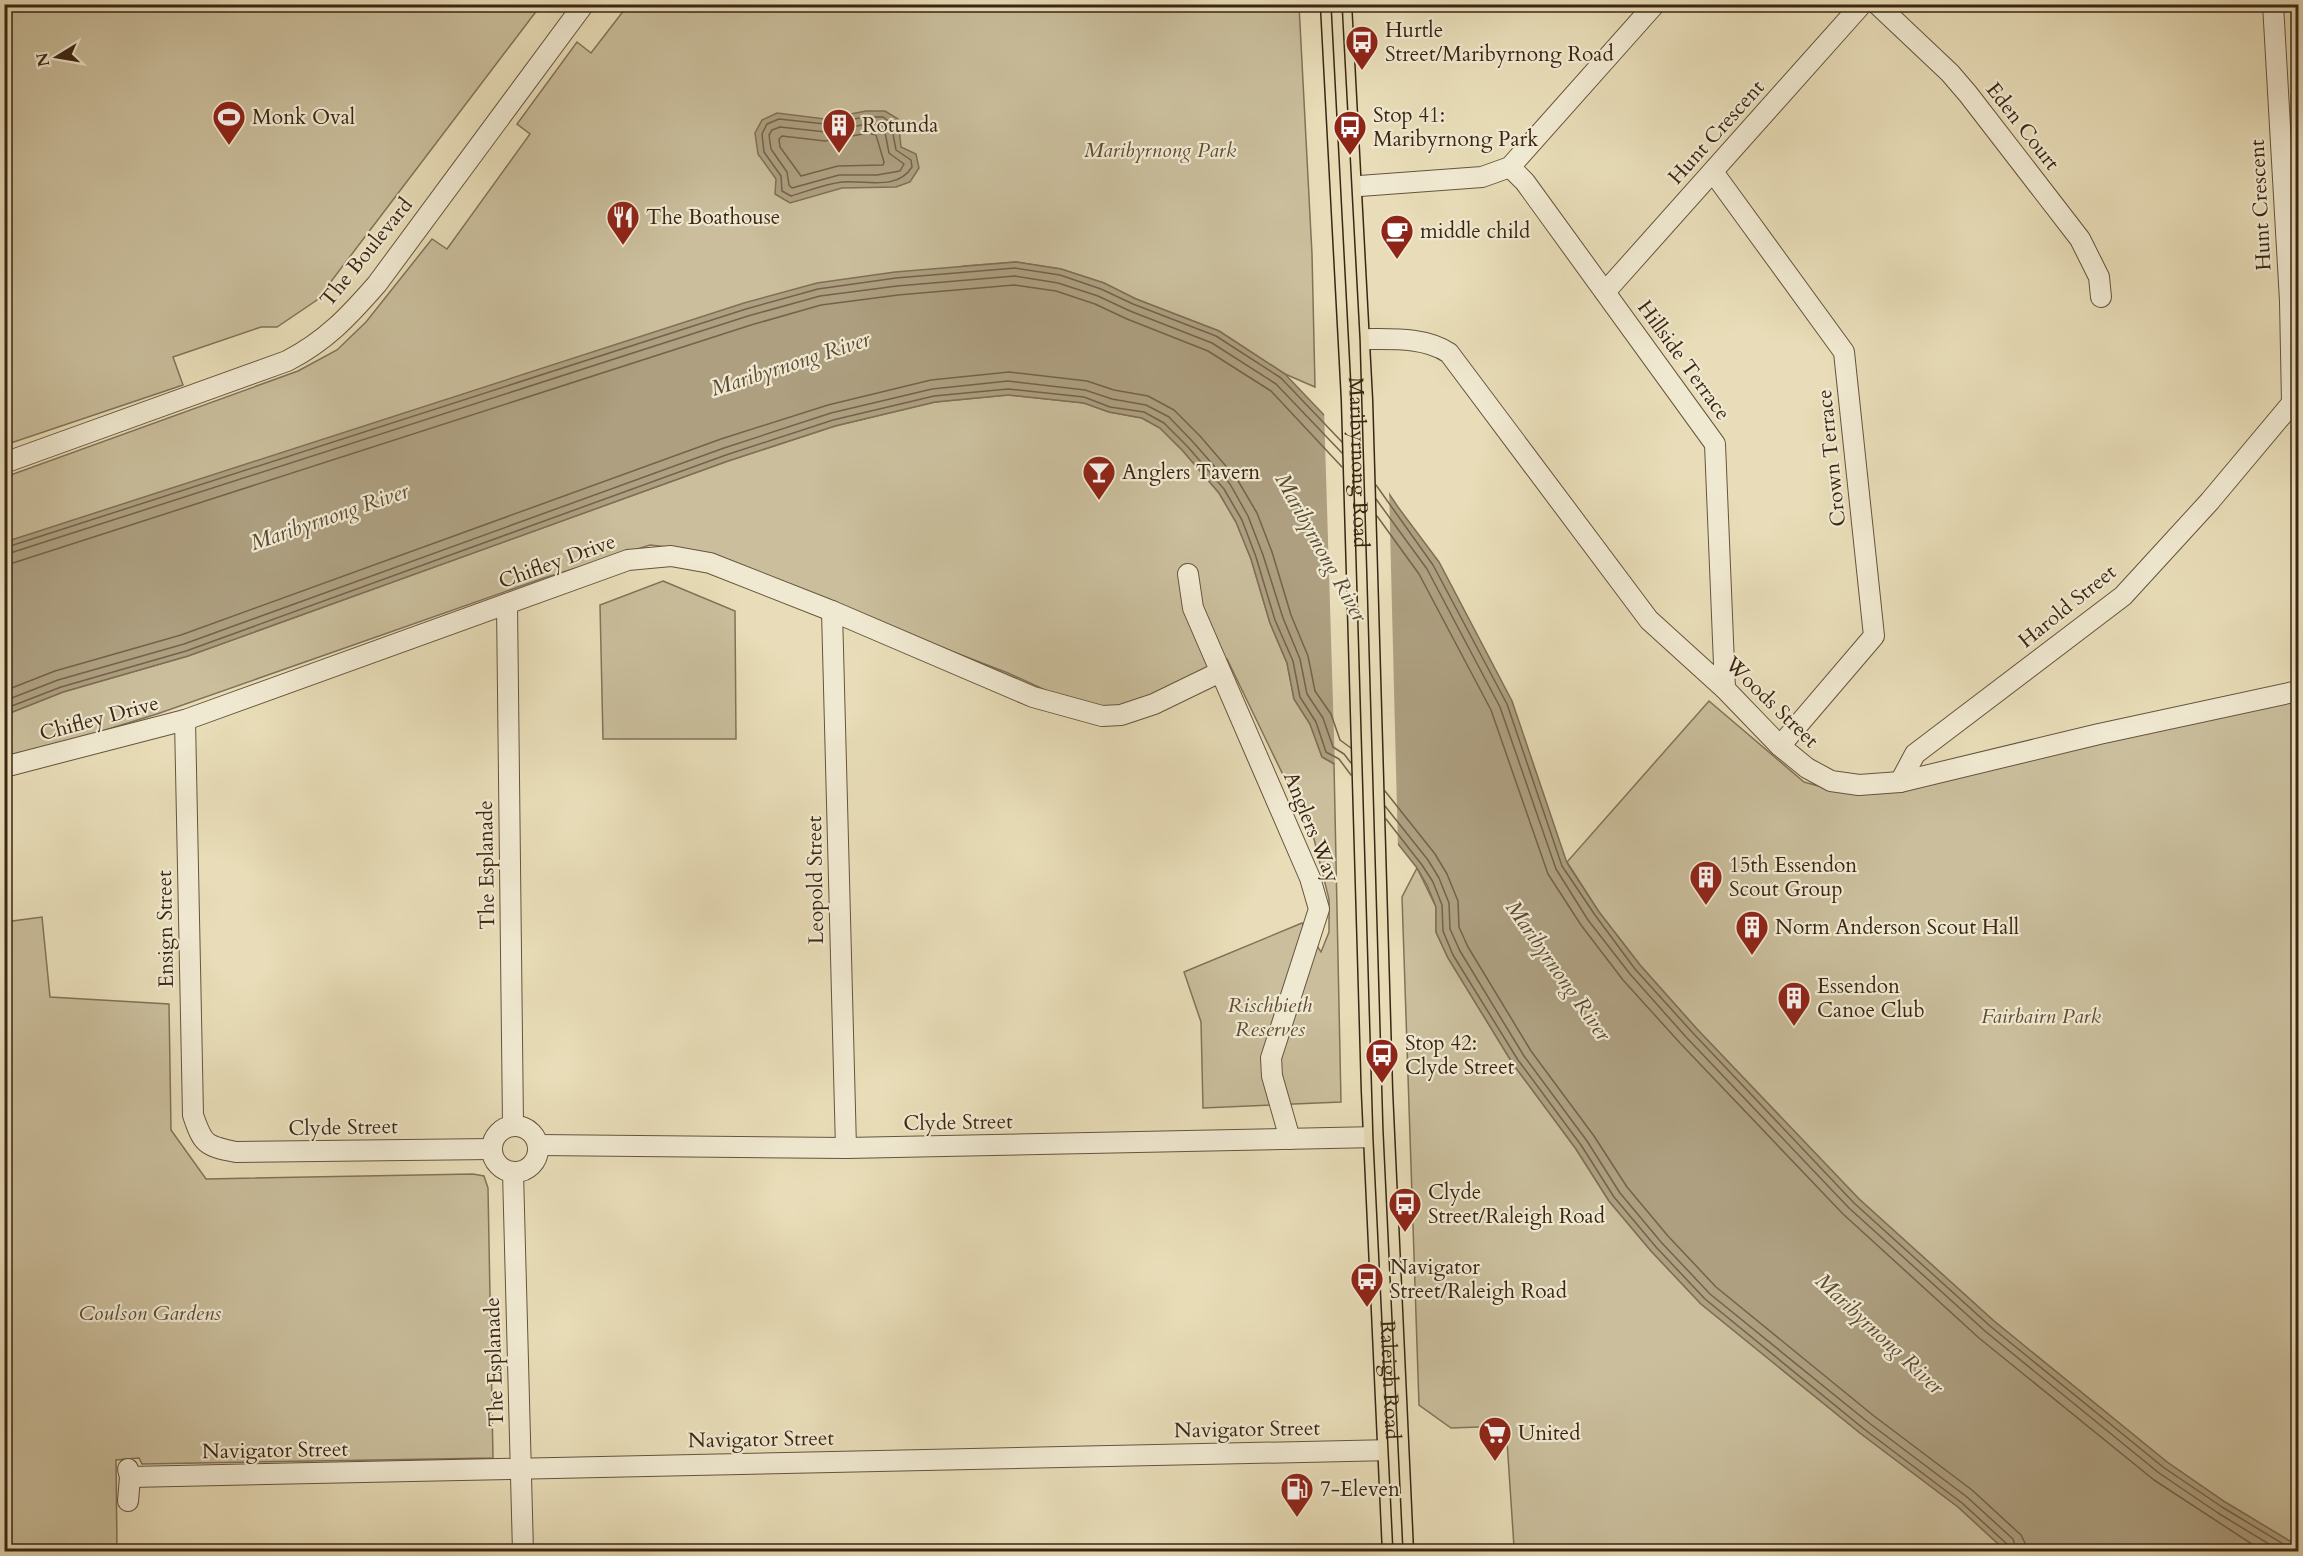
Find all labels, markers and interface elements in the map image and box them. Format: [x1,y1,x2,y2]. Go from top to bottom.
place label: Hurtle Street/Maribyrnong Road [1385,16,1614,69]
bus stop icon: Hurtle Street/Maribyrnong Road [1344,24,1380,71]
north arrow [27,27,87,87]
text: N [31,51,55,69]
street label: Hunt Crescent [1662,74,1771,191]
street label: Eden Court [1979,76,2066,177]
sports icon: Monk Oval [211,99,247,146]
place label: Stop 41: Maribyrnong Park [1373,101,1539,154]
place label: Monk Oval [252,103,355,132]
building icon: Rotunda [821,107,857,154]
bus stop icon: Stop 41: Maribyrnong Park [1332,109,1368,156]
place label: Rotunda [862,111,938,140]
park label: Maribyrnong Park [1084,136,1237,165]
street label: Hunt Crescent [2243,138,2278,271]
street label: The Boulevard [313,192,419,313]
restaurant icon: The Boathouse [605,199,641,246]
place label: The Boathouse [646,203,780,232]
cafe icon: middle child [1379,213,1415,260]
place label: middle child [1420,217,1530,246]
street label: Hillside Terrace [1630,294,1737,426]
water label: Maribyrnong River [707,324,875,404]
street label: Maribyrnong Road [1341,376,1375,548]
street label: Crown Terrace [1810,388,1853,528]
bar icon: Anglers Tavern [1081,454,1117,501]
place label: Anglers Tavern [1122,458,1260,487]
water label: Maribyrnong River [1268,468,1375,628]
water label: Maribyrnong River [246,476,413,558]
street label: Chifley Drive [495,527,620,596]
street label: Harold Street [2012,558,2123,655]
street label: Woods Street [1718,649,1825,755]
street label: Chifley Drive [36,689,162,748]
street label: Anglers Way [1276,767,1347,887]
street label: The Esplanade [471,800,502,930]
street label: Leopold Street [800,815,831,945]
place label: 15th Essendon Scout Group [1729,851,1857,904]
building icon: 15th Essendon Scout Group [1688,859,1724,906]
street label: Ensign Street [150,870,181,988]
water label: Maribyrnong River [1498,894,1618,1048]
building icon: Norm Anderson Scout Hall [1734,909,1770,956]
place label: Norm Anderson Scout Hall [1775,913,2019,942]
place label: Essendon Canoe Club [1817,972,1925,1025]
building icon: Essendon Canoe Club [1776,980,1812,1027]
park label: Rischbieth Reserves [1228,991,1312,1044]
park label: Fairbairn Park [1981,1002,2101,1031]
place label: Stop 42: Clyde Street [1405,1029,1515,1082]
bus stop icon: Stop 42: Clyde Street [1364,1037,1400,1084]
street label: Clyde Street [903,1107,1013,1138]
street label: Clyde Street [288,1112,398,1143]
place label: Clyde Street/Raleigh Road [1428,1178,1605,1231]
bus stop icon: Clyde Street/Raleigh Road [1387,1186,1423,1233]
place label: Navigator Street/Raleigh Road [1390,1253,1567,1306]
bus stop icon: Navigator Street/Raleigh Road [1349,1261,1385,1308]
water label: Maribyrnong River [1808,1266,1951,1402]
street label: The Esplanade [478,1297,511,1427]
park label: Coulson Gardens [79,1299,221,1328]
street label: Raleigh Road [1372,1319,1407,1440]
street label: Navigator Street [1174,1414,1321,1445]
supermarket icon: United [1477,1415,1513,1462]
place label: United [1518,1419,1580,1448]
street label: Navigator Street [688,1424,835,1455]
street label: Navigator Street [202,1435,349,1466]
fuel station icon: 7-Eleven [1279,1471,1315,1518]
place label: 7-Eleven [1320,1475,1400,1504]

